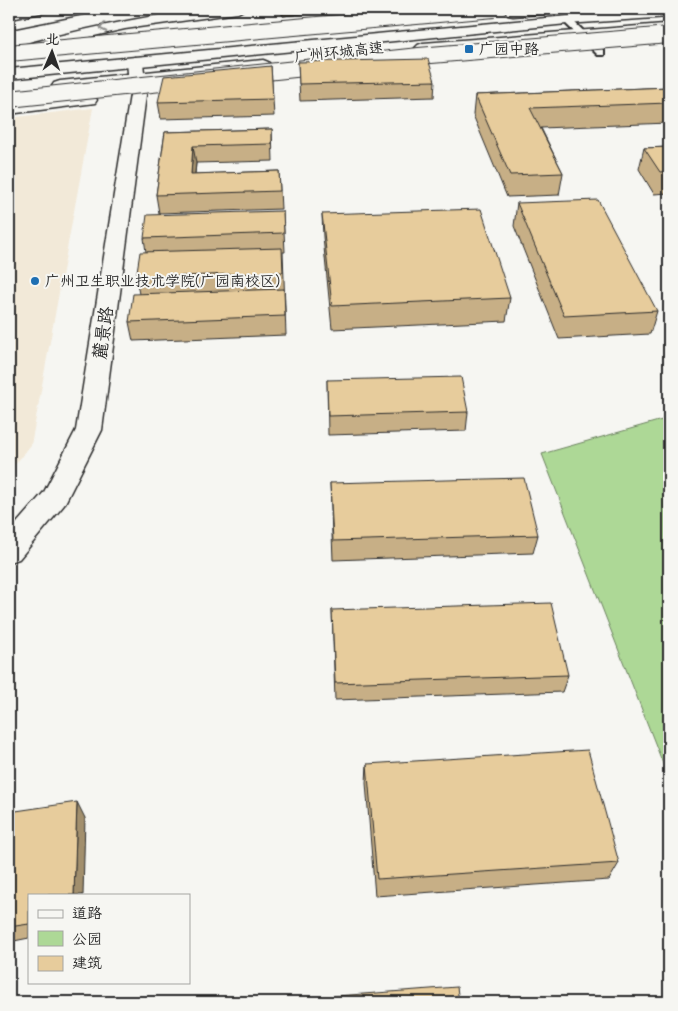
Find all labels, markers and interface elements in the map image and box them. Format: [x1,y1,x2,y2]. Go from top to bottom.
one-way arrow [99,22,108,33]
north arrow [28,28,78,78]
text: 北 [45,29,60,48]
street label: 广州环城高速 [293,36,385,66]
place label: 广园中路 [479,38,539,58]
marker: 广园中路 [463,43,475,55]
place label: 广州卫生职业技术学院(广园南校区) [45,270,280,290]
marker: 广州卫生职业技术学院(广园南校区) [29,275,41,287]
street label: 麓景路 [86,304,118,361]
legend [28,894,190,984]
text: 道路 [72,902,102,922]
text: 公园 [72,928,102,948]
text: 建筑 [72,952,102,972]

